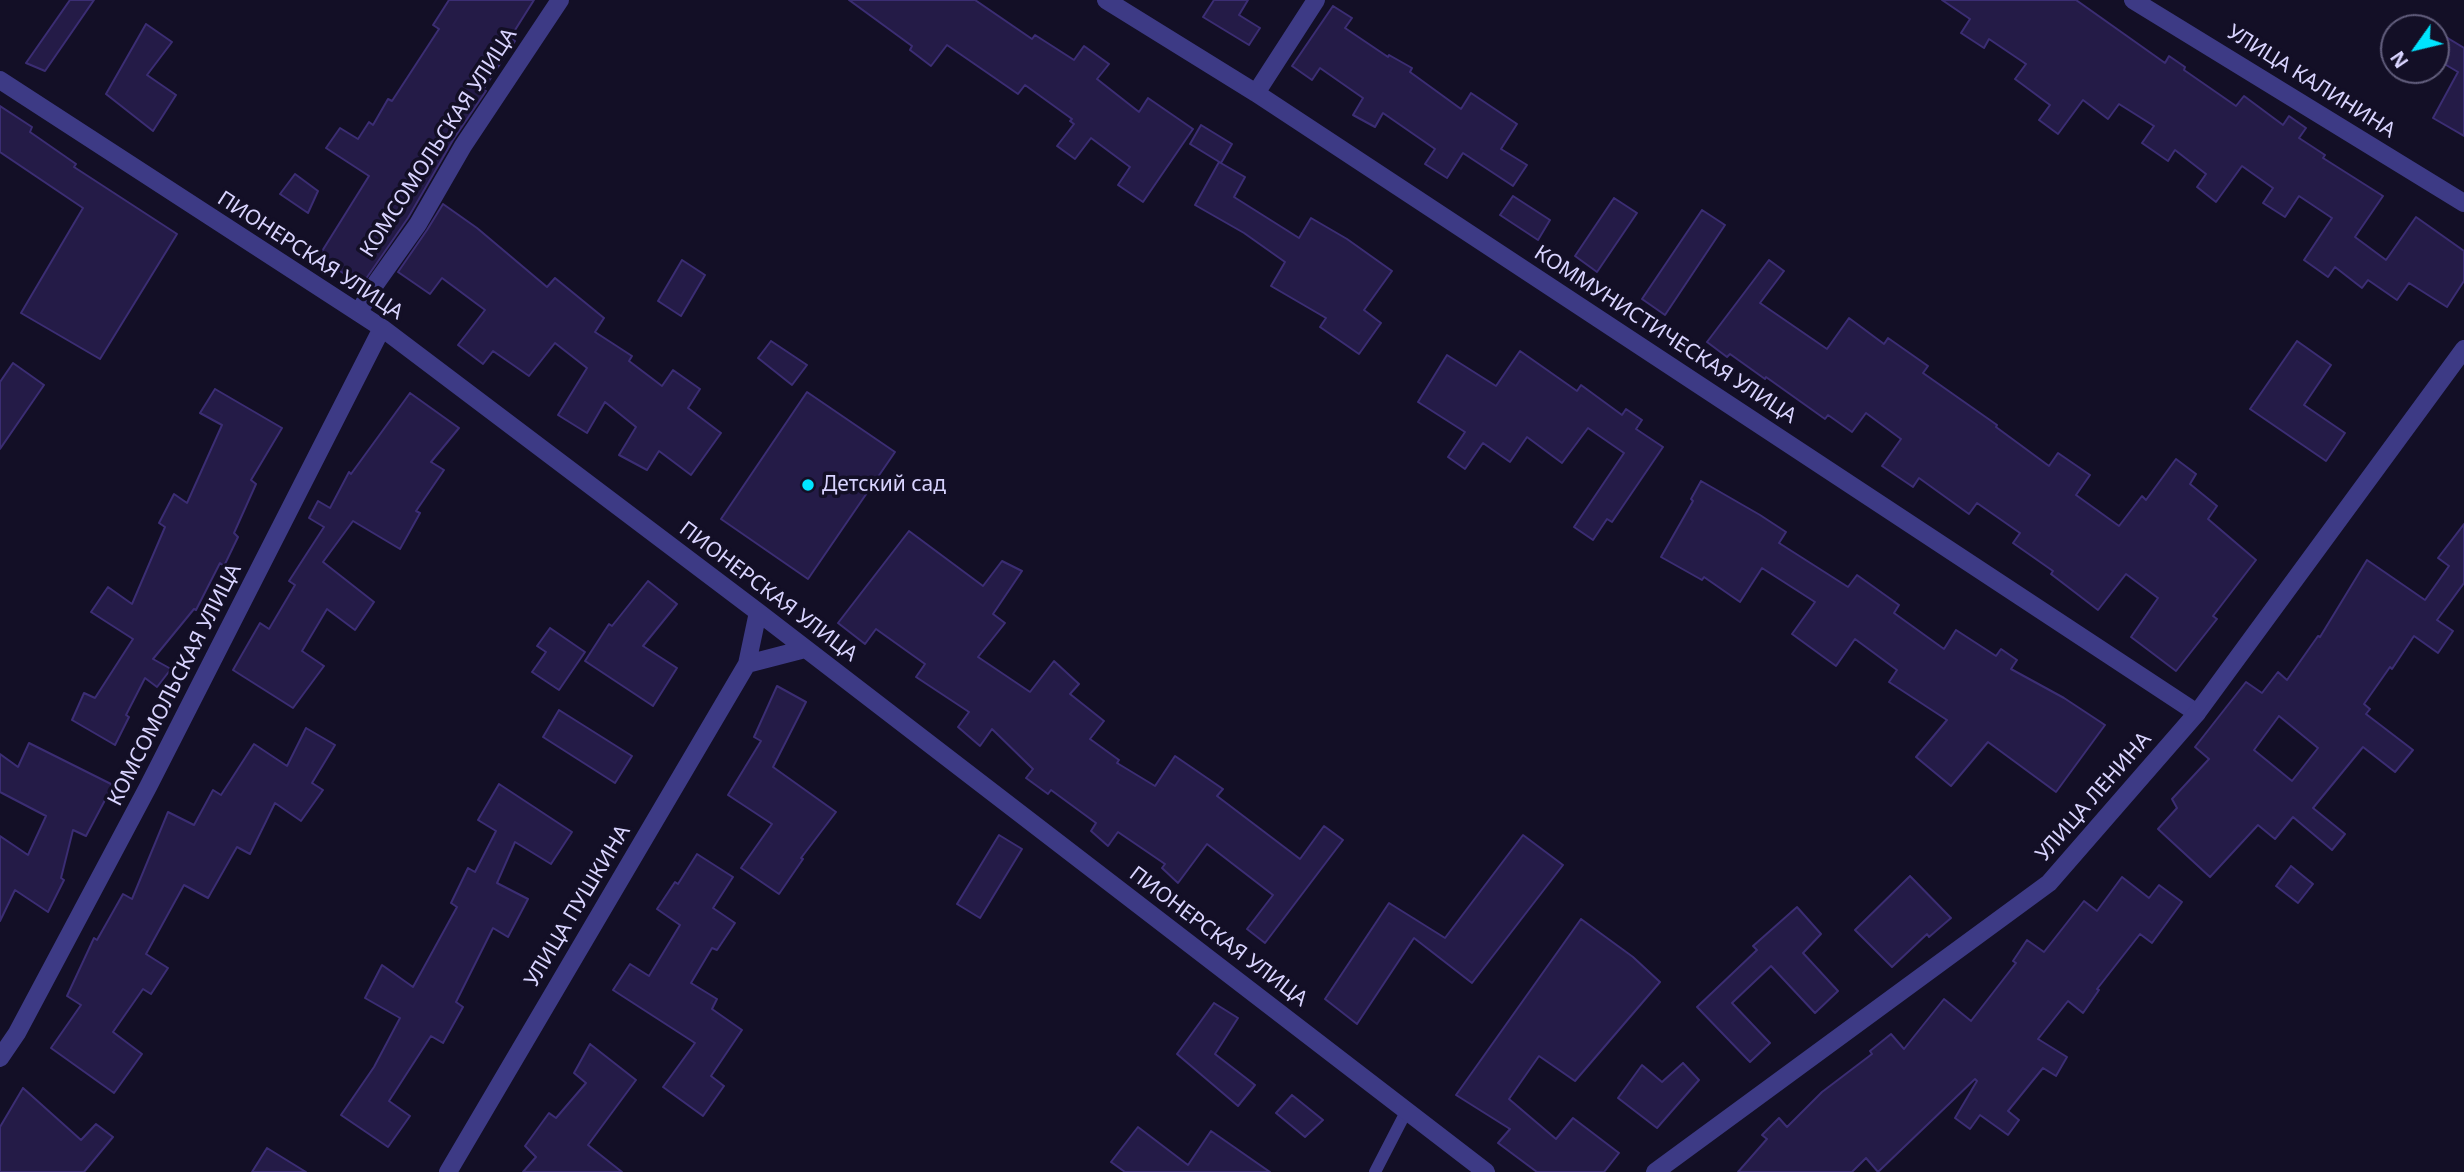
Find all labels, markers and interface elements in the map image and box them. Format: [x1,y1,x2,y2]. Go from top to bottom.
north arrow [2380,14,2450,84]
street label: УЛИЦА КАЛИНИНА [2222,20,2400,144]
street label: КОМСОМОЛЬСКАЯ УЛИЦА [355,24,523,262]
text: N [2384,46,2414,73]
street label: ПИОНЕРСКАЯ УЛИЦА [212,186,408,326]
street label: КОММУНИСТИЧЕСКАЯ УЛИЦА [1529,241,1801,429]
place label: Детский сад [822,472,946,498]
marker: Детский сад [800,477,816,493]
street label: ПИОНЕРСКАЯ УЛИЦА [674,517,862,667]
street label: КОМСОМОЛЬСКАЯ УЛИЦА [103,560,247,810]
street label: УЛИЦА ЛЕНИНА [2031,727,2157,867]
street label: УЛИЦА ПУШКИНА [520,821,636,991]
street label: ПИОНЕРСКАЯ УЛИЦА [1124,862,1312,1012]

